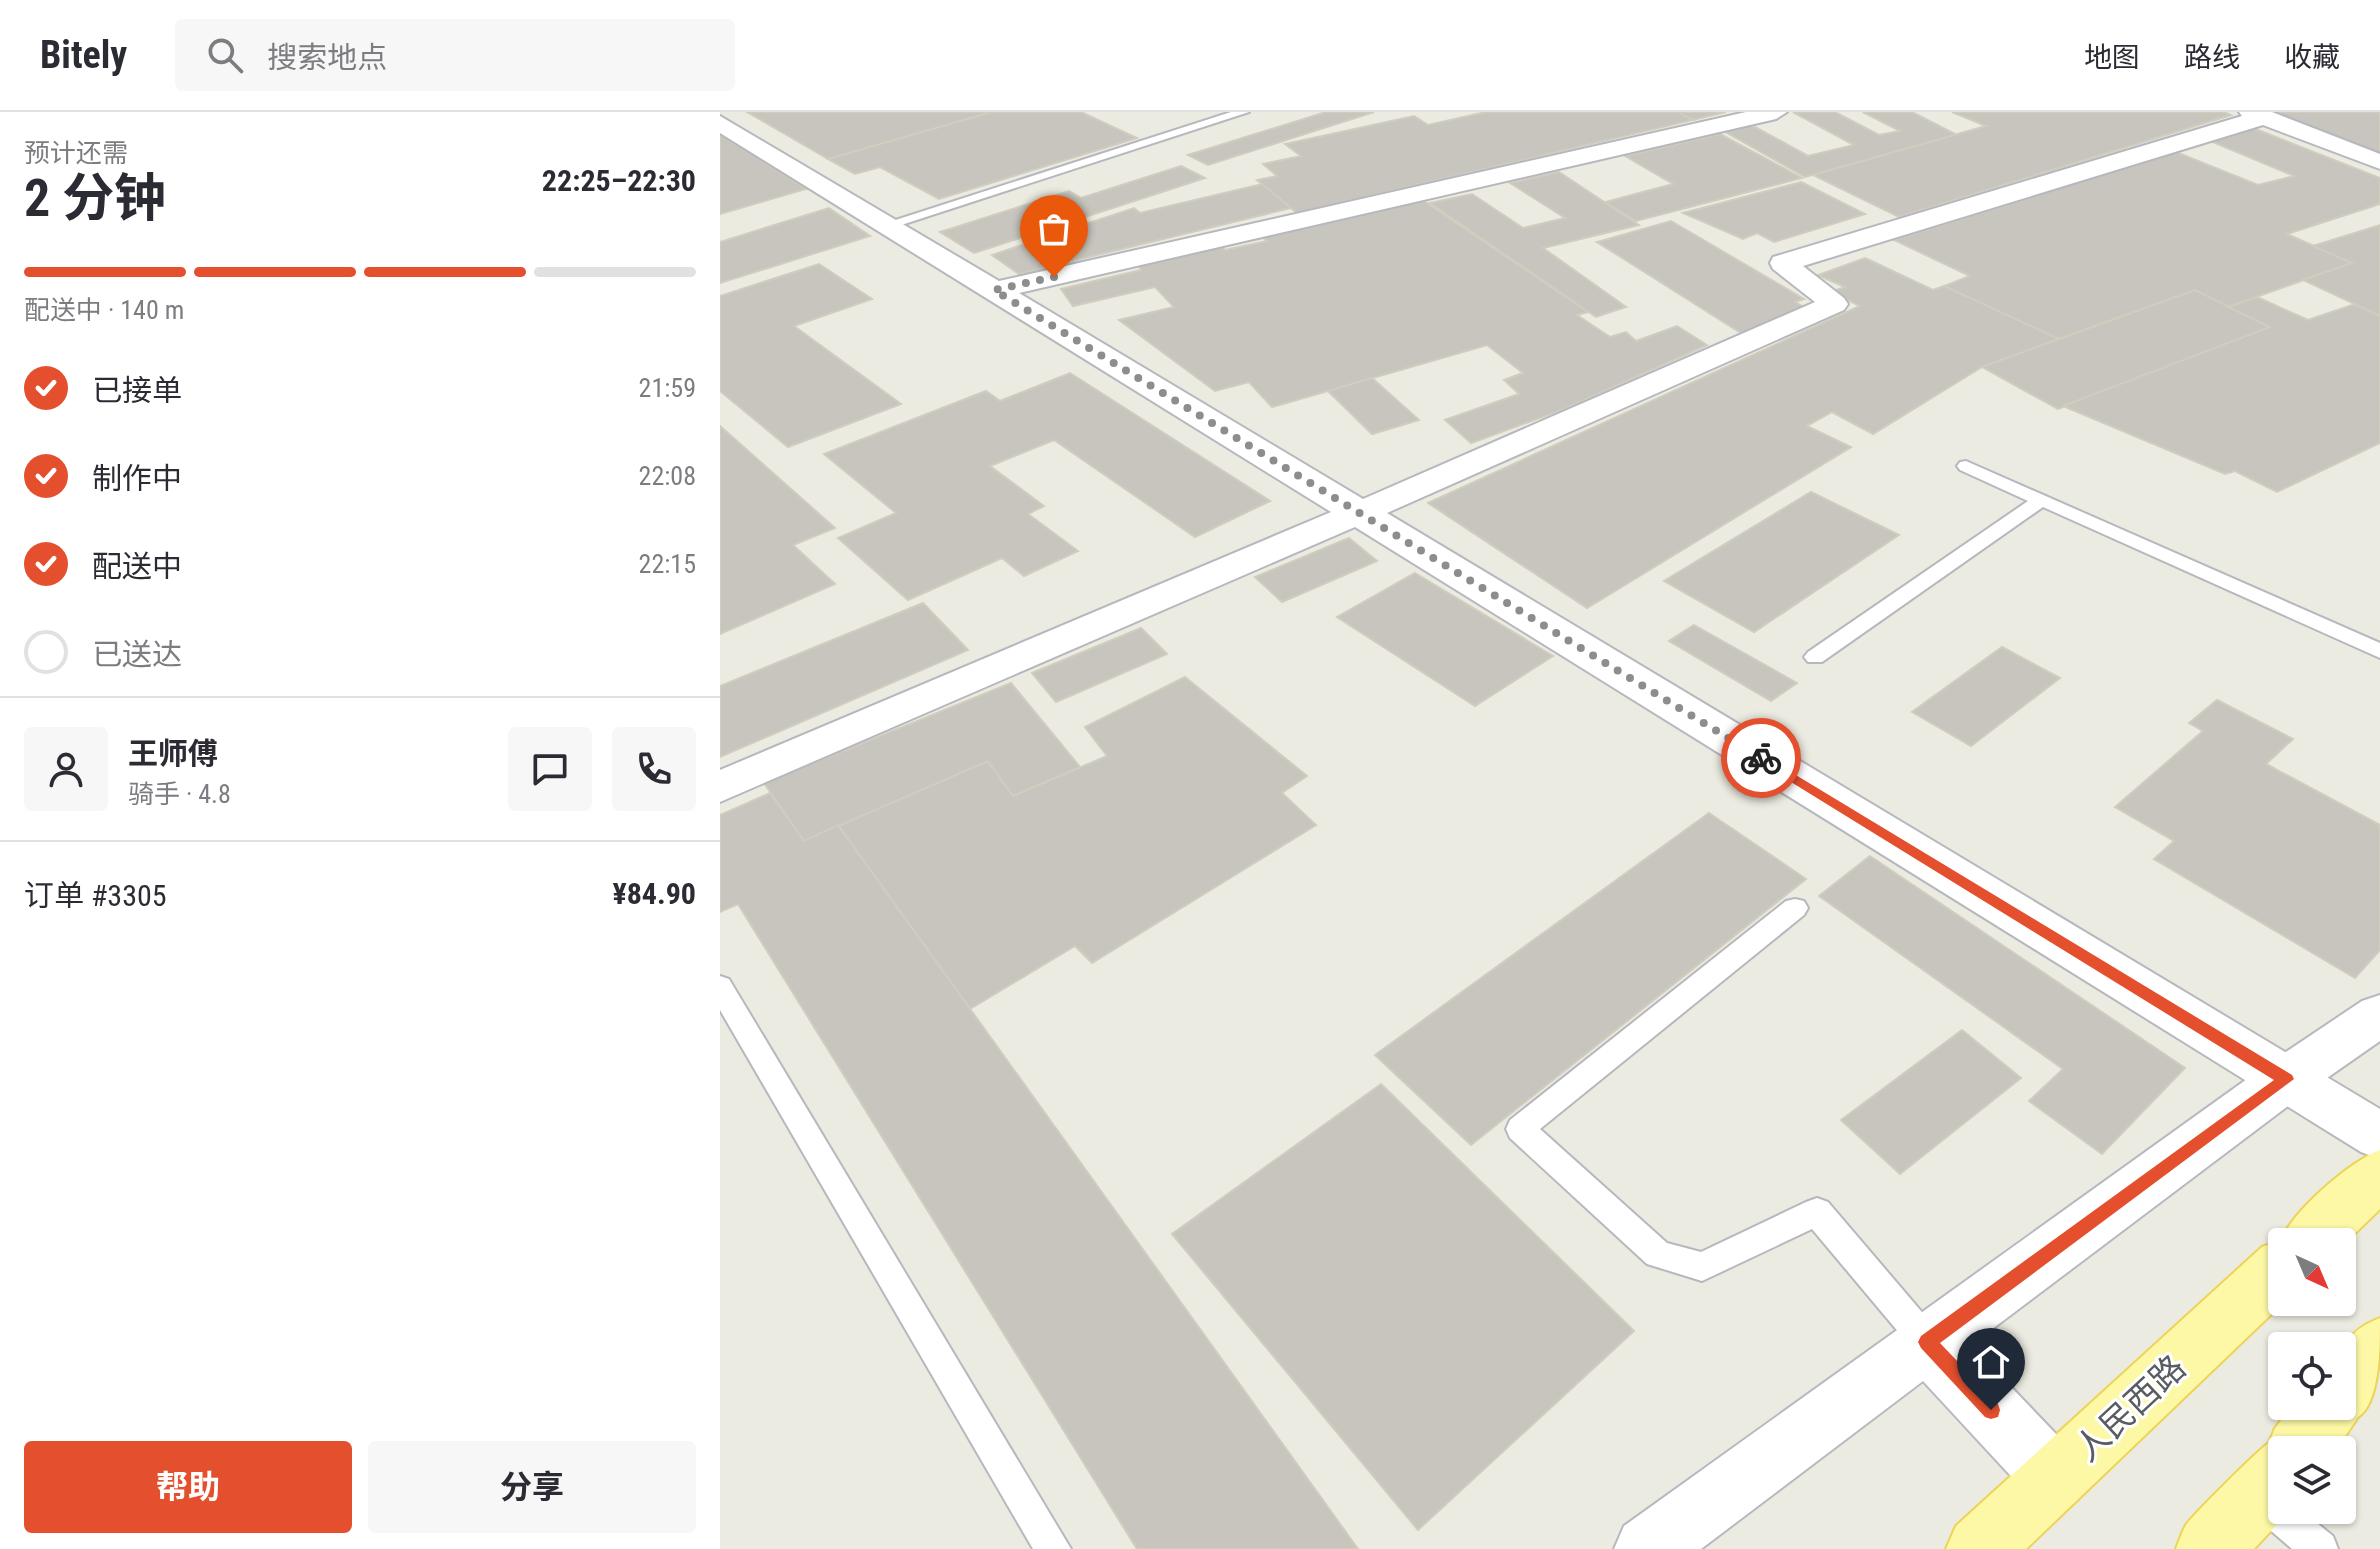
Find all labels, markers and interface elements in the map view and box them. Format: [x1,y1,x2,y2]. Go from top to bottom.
search box [175,19,735,91]
text: Bitely [40,33,127,77]
icon: search [203,33,247,77]
text: 搜索地点 [267,40,387,75]
text: 地图 [2084,41,2140,74]
text: 路线 [2184,41,2240,74]
text: 收藏 [2284,41,2340,74]
text: 预计还需 [24,138,128,168]
text: 22:25–22:30 [542,163,696,198]
text: 2 分钟 [24,168,166,229]
pin [1020,195,1088,277]
icon: bag [1032,207,1076,251]
text: 配送中 · 140 m [24,295,184,325]
icon: check [24,366,68,410]
text: 已接单 [92,373,182,408]
text: 21:59 [639,373,696,403]
icon: check [24,454,68,498]
text: 制作中 [92,461,182,496]
text: 22:08 [639,461,696,491]
icon: check [24,542,68,586]
text: 配送中 [92,549,182,584]
text: 22:15 [639,549,696,579]
text: 已送达 [92,637,182,672]
courier [1721,718,1801,798]
button: person [24,727,108,811]
button: chat [508,727,592,811]
button: phone [612,727,696,811]
text: 王师傅 [128,736,218,771]
icon: bike [1739,736,1783,780]
text: 骑手 · 4.8 [128,779,231,809]
text: ¥84.90 [612,876,696,911]
text: 订单 #3305 [24,878,167,913]
north arrow [2268,1228,2356,1316]
map controls [2268,1228,2356,1524]
pin [1957,1328,2025,1410]
button: locate [2268,1332,2356,1420]
icon: home [1969,1340,2013,1384]
street label: 人民西路 [2067,1347,2193,1469]
button: layers [2268,1436,2356,1524]
button: 帮助 [24,1441,352,1533]
button: 分享 [368,1441,696,1533]

